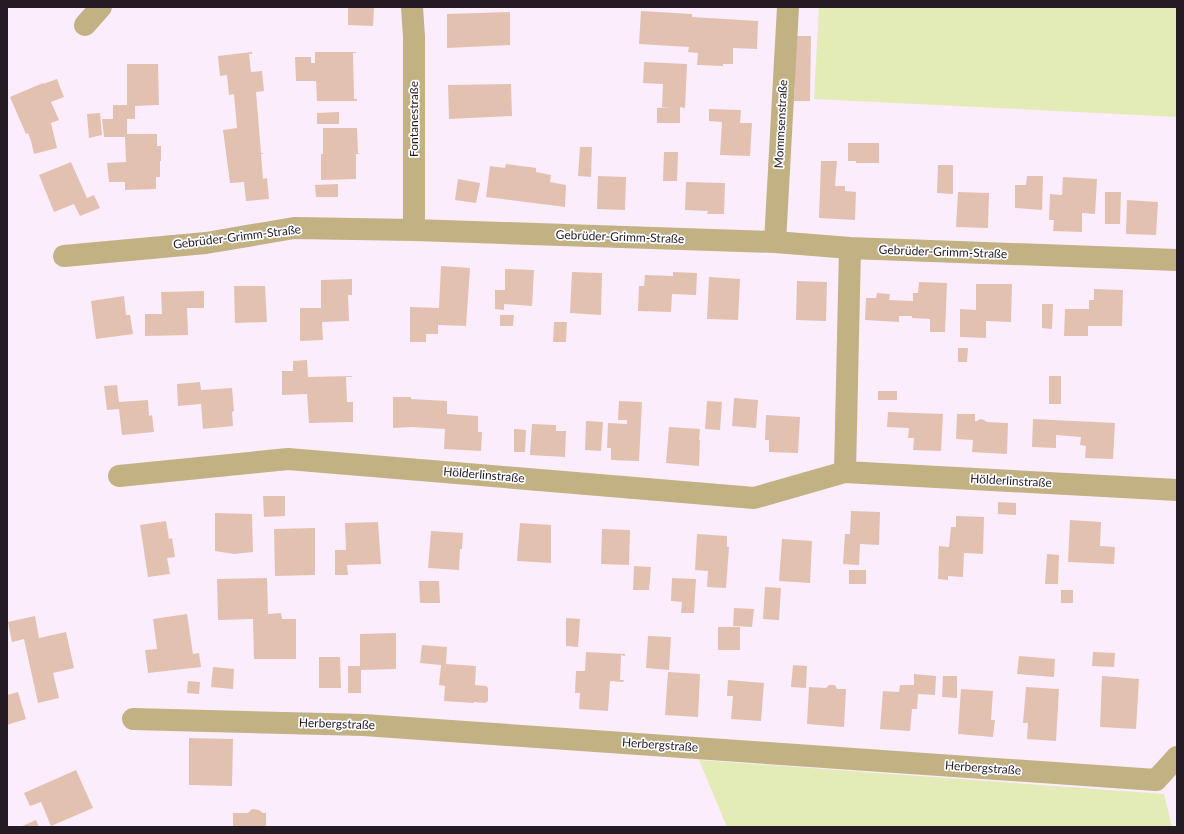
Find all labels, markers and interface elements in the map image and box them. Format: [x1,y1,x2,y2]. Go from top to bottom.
street label: Mommsenstraße [771,79,790,169]
street label: Fontanestraße [406,81,421,157]
street label: Gebrüder-Grimm-Straße [172,221,302,252]
street label: Gebrüder-Grimm-Straße [555,227,685,246]
street label: Gebrüder-Grimm-Straße [878,242,1008,261]
street label: Hölderlinstraße [443,463,525,486]
street label: Hölderlinstraße [970,471,1052,490]
street label: Herbergstraße [299,715,375,732]
street label: Herbergstraße [621,734,699,755]
street label: Herbergstraße [944,757,1022,778]

